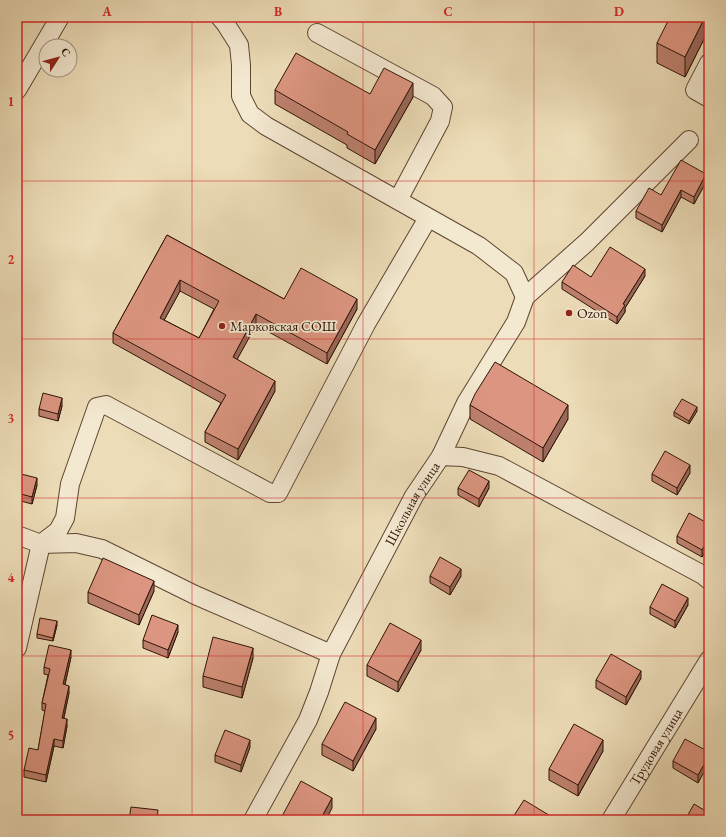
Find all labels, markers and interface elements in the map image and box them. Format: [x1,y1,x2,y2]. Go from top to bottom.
text: A [101,3,112,20]
text: B [274,3,282,20]
text: C [443,3,453,20]
text: D [614,3,624,20]
north arrow [38,38,78,78]
text: С [58,45,74,60]
text: 1 [8,93,15,110]
text: 2 [8,251,15,268]
place label: Ozon [577,304,608,322]
marker: Ozon [564,308,574,318]
place label: Марковская СОШ [230,317,337,335]
marker: Марковская СОШ [217,321,227,331]
text: 3 [8,410,15,427]
street label: Школьная улица [381,458,444,549]
text: 4 [8,569,15,586]
street label: Трудовая улица [625,704,687,789]
text: 5 [8,727,14,744]

